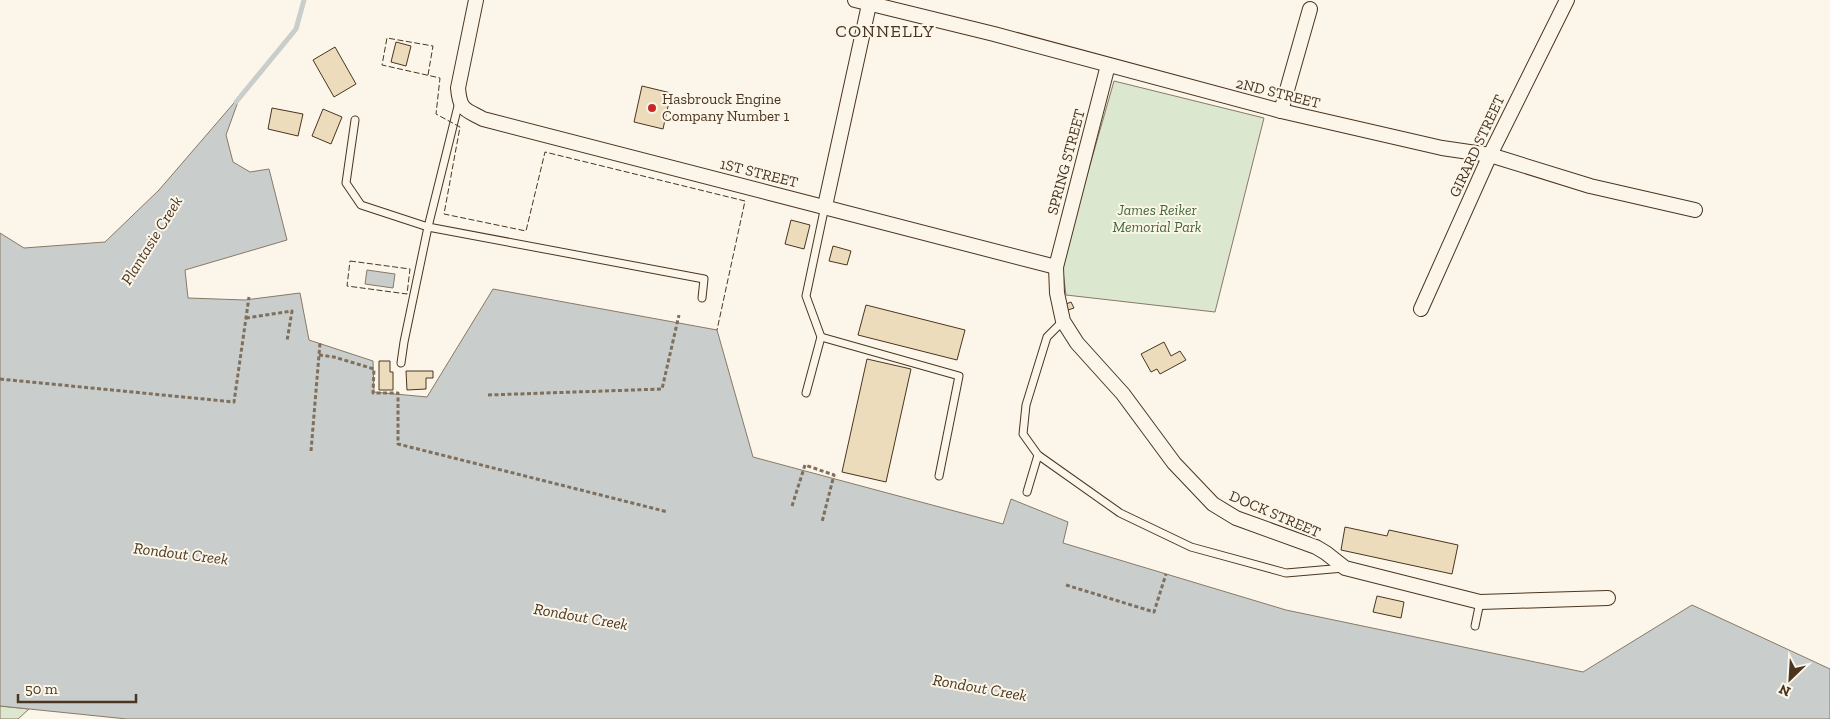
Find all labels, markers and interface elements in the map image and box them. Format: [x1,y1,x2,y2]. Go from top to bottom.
district label: CONNELLY [835,20,935,42]
street label: 2ND STREET [1234,74,1322,112]
place label: Hasbrouck Engine Company Number 1 [662,90,789,125]
street label: GIRARD STREET [1445,92,1509,200]
marker: Hasbrouck Engine Company Number 1 [646,102,658,114]
street label: SPRING STREET [1043,107,1089,217]
street label: 1ST STREET [718,155,800,191]
water label: Plantasie Creek [117,193,186,288]
park label: James Reiker Memorial Park [1112,201,1202,236]
street label: DOCK STREET [1227,487,1323,541]
water label: Rondout Creek [133,538,229,569]
water label: Rondout Creek [532,599,629,634]
north arrow [1765,654,1815,704]
water label: Rondout Creek [931,670,1028,705]
scale bar [18,672,135,704]
text: 50 m [25,680,58,698]
text: N [1776,680,1793,700]

